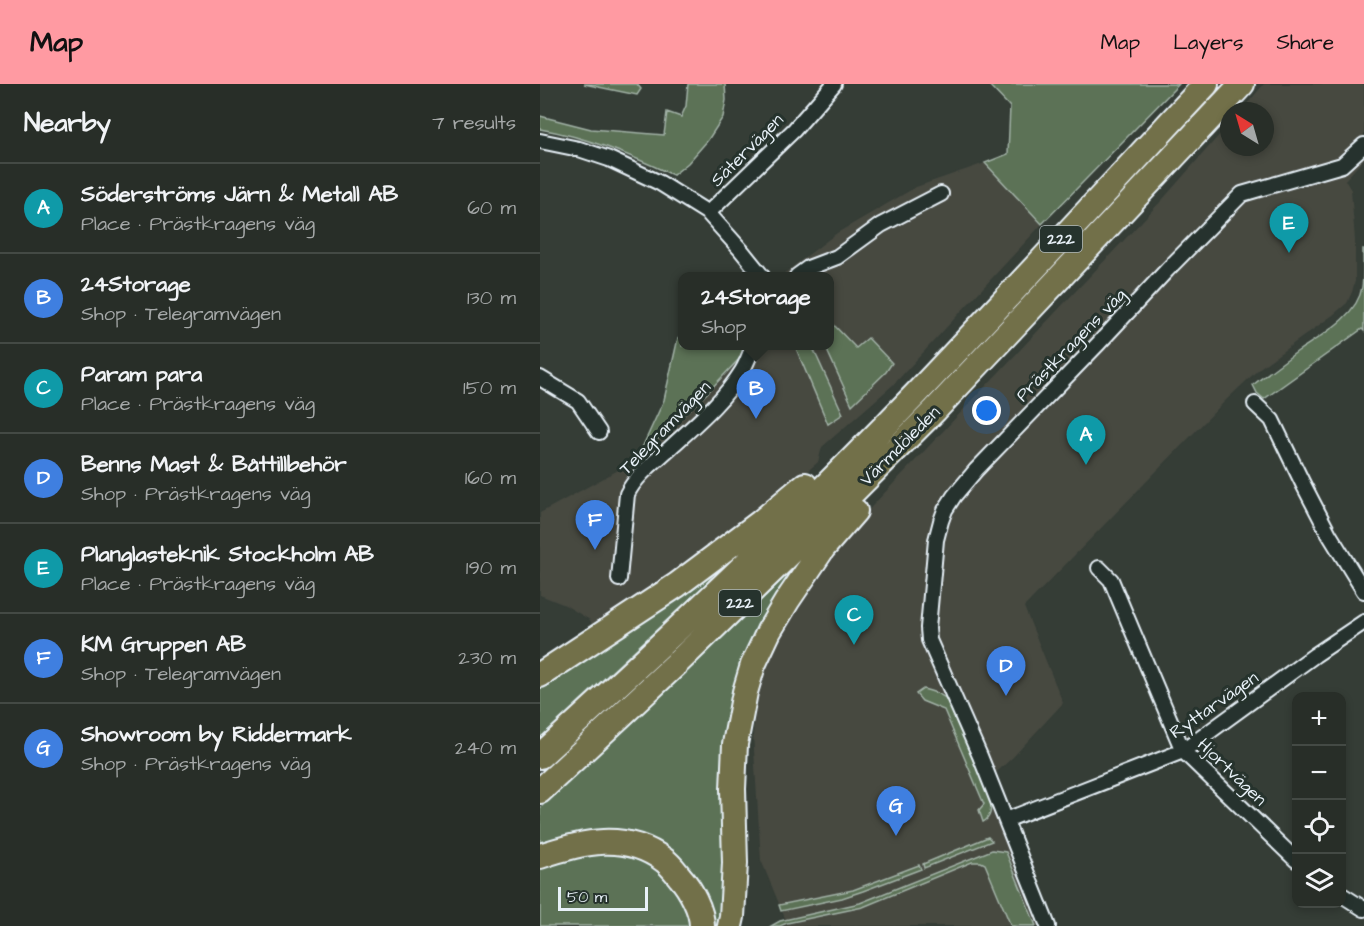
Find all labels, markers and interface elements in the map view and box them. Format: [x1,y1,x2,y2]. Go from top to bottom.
text: Map [30,23,83,62]
text: Map [1100,28,1140,57]
text: Layers [1173,28,1243,57]
text: Share [1276,28,1334,57]
north arrow [1220,102,1274,156]
text: Nearby [24,105,111,141]
street label: Sätervägen [705,108,790,193]
text: 7 results [432,109,516,137]
text: Söderströms Järn & Metall AB [81,179,398,210]
text: A [37,194,50,222]
text: 60 m [467,194,516,222]
pin: E [1270,204,1308,253]
text: Place · Prästkragens väg [81,210,315,238]
road number: 222 [1040,226,1082,252]
text: 24Storage [81,269,191,300]
popup [678,272,834,350]
text: 24Storage [701,282,811,313]
street label: Prästkragens väg [1010,283,1132,408]
text: B [36,284,51,312]
text: 130 m [467,284,516,312]
text: Shop · Telegramvägen [81,300,281,328]
text: Shop [701,313,746,341]
text: Param para [81,359,202,390]
pin: B [736,370,776,419]
text: C [36,374,51,402]
text: 150 m [463,374,516,402]
street label: Telegramvägen [613,375,717,481]
text: Place · Prästkragens väg [81,390,315,418]
your location [972,396,1001,425]
street label: Värmdöleden [854,400,946,492]
pin: A [1066,416,1106,465]
text: Benns Mast & Båttillbehör [81,449,347,480]
text: D [37,464,50,492]
text: 160 m [465,464,516,492]
text: Shop · Prästkragens väg [81,480,311,508]
pin: F [576,500,614,550]
text: Planglasteknik Stockholm AB [81,539,374,570]
text: E [38,554,49,582]
text: 190 m [466,554,516,582]
text: Place · Prästkragens väg [81,570,315,598]
road number: 222 [719,590,761,616]
pin: C [834,596,874,645]
text: KM Gruppen AB [81,629,246,660]
text: F [37,644,50,672]
text: 230 m [458,644,516,672]
pin: D [986,646,1026,696]
text: Shop · Telegramvägen [81,660,281,688]
street label: Ryttarvägen [1165,665,1264,746]
map controls [1292,692,1346,908]
button: + [1292,692,1346,746]
text: Showroom by Riddermark [81,719,352,750]
street label: Hjortvägen [1191,732,1272,812]
text: G [37,734,50,762]
text: 240 m [455,734,516,762]
button: − [1292,746,1346,800]
text: Shop · Prästkragens väg [81,750,311,778]
pin: G [876,786,916,836]
button: locate [1292,800,1346,854]
button: layers [1292,854,1346,908]
scale bar [558,884,648,912]
text: 50 m [567,886,607,908]

